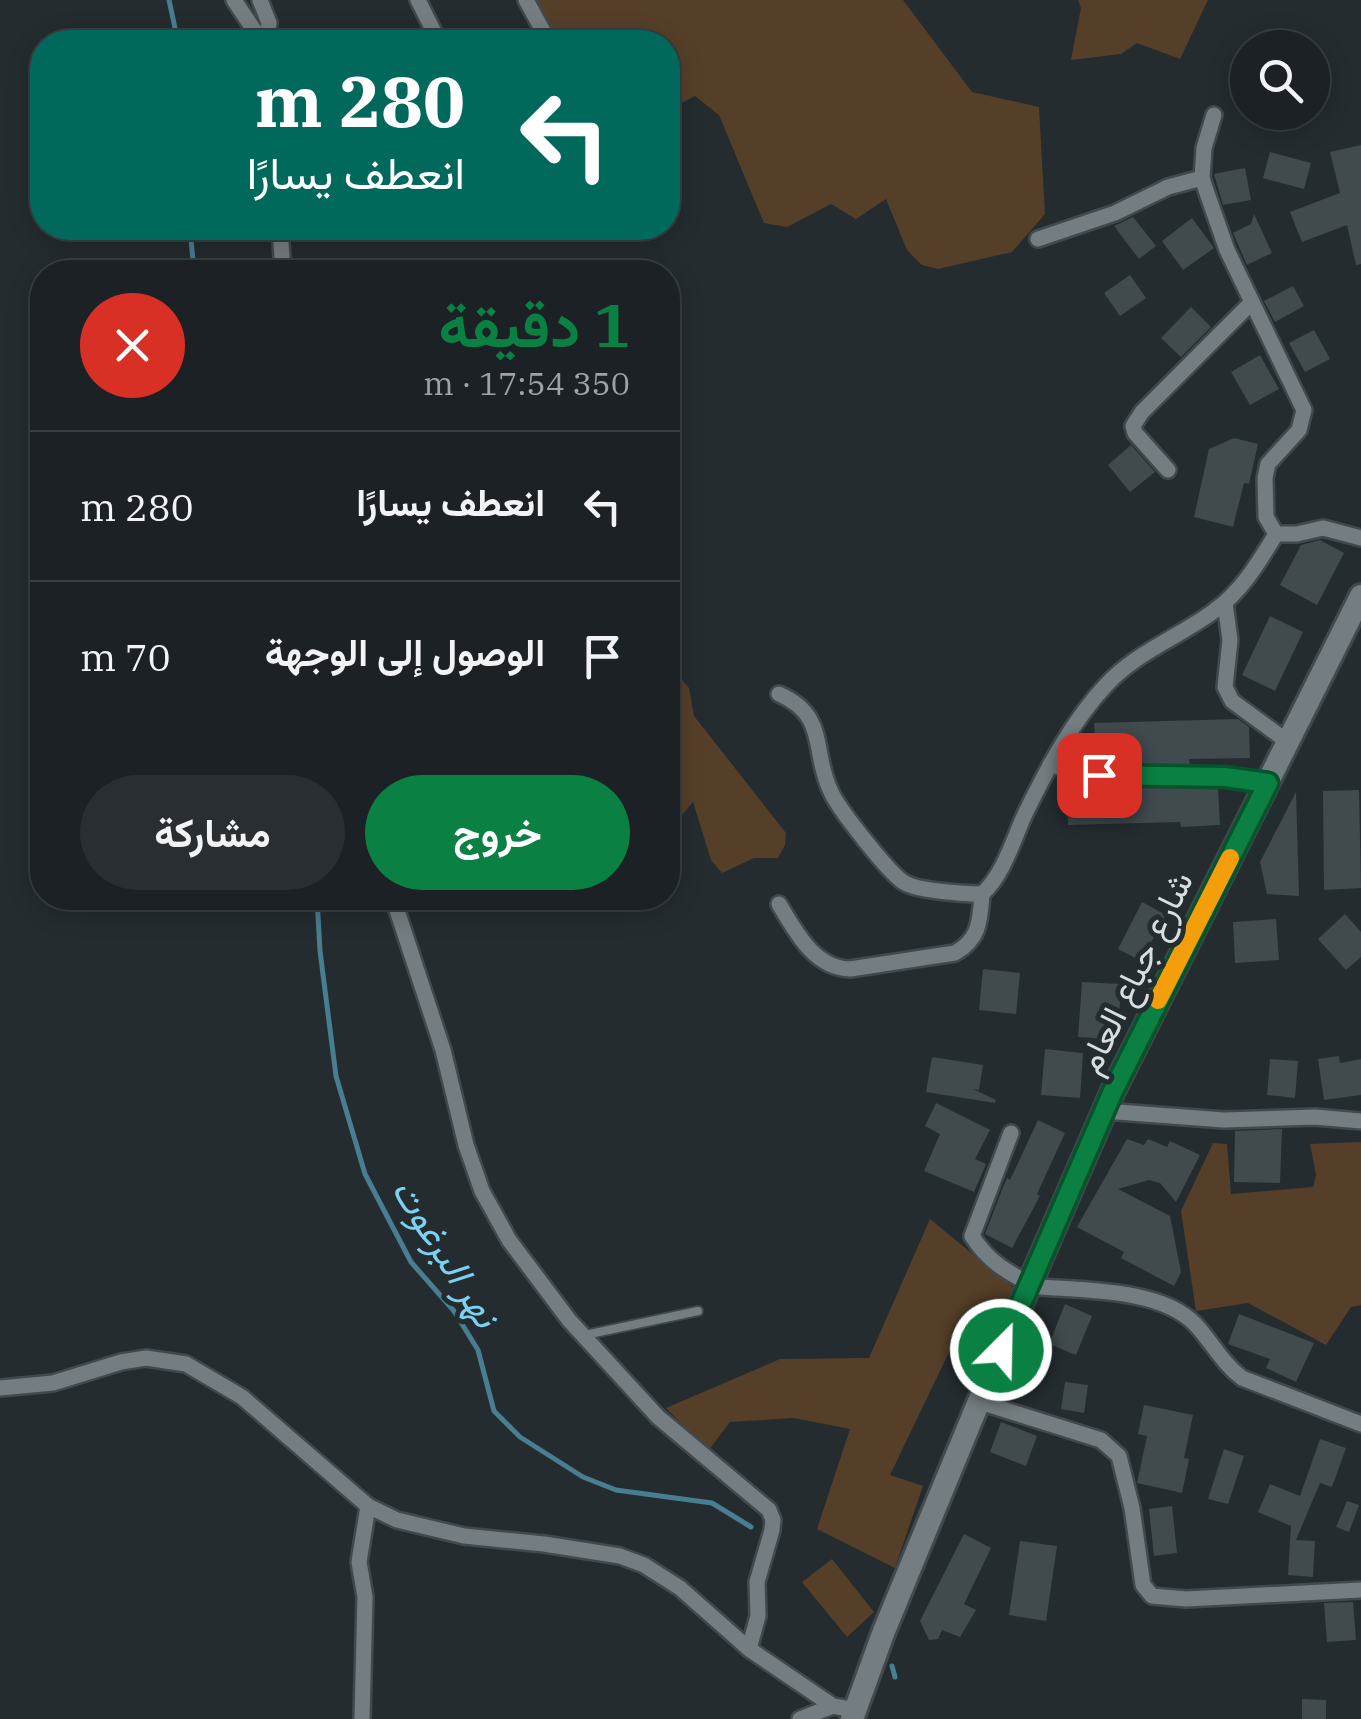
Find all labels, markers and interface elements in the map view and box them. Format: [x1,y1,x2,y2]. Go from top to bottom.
map controls [1230,30,1330,130]
button: search [1230,30,1330,130]
text: 280 m [255,55,465,146]
icon: left [500,70,630,200]
text: انعطف يسارًا [247,143,465,201]
text: 1 دقيقة [439,285,630,364]
button: close [80,293,185,398]
text: 350 m · 17:54 [423,362,630,404]
text: انعطف يسارًا [356,477,545,526]
icon: left [575,479,630,534]
text: 280 m [80,482,193,531]
text: الوصول إلى الوجهة [265,627,545,676]
icon: arrive [575,629,630,684]
text: 70 m [80,632,171,681]
pin [1057,733,1142,818]
icon: arrive [1072,748,1127,803]
button: مشاركة [80,775,345,890]
button: خروج [365,775,630,890]
street label: شارع جباع العام [1065,863,1205,1082]
water label: نهر البرغوت [382,1168,513,1338]
position arrow [949,1298,1053,1402]

